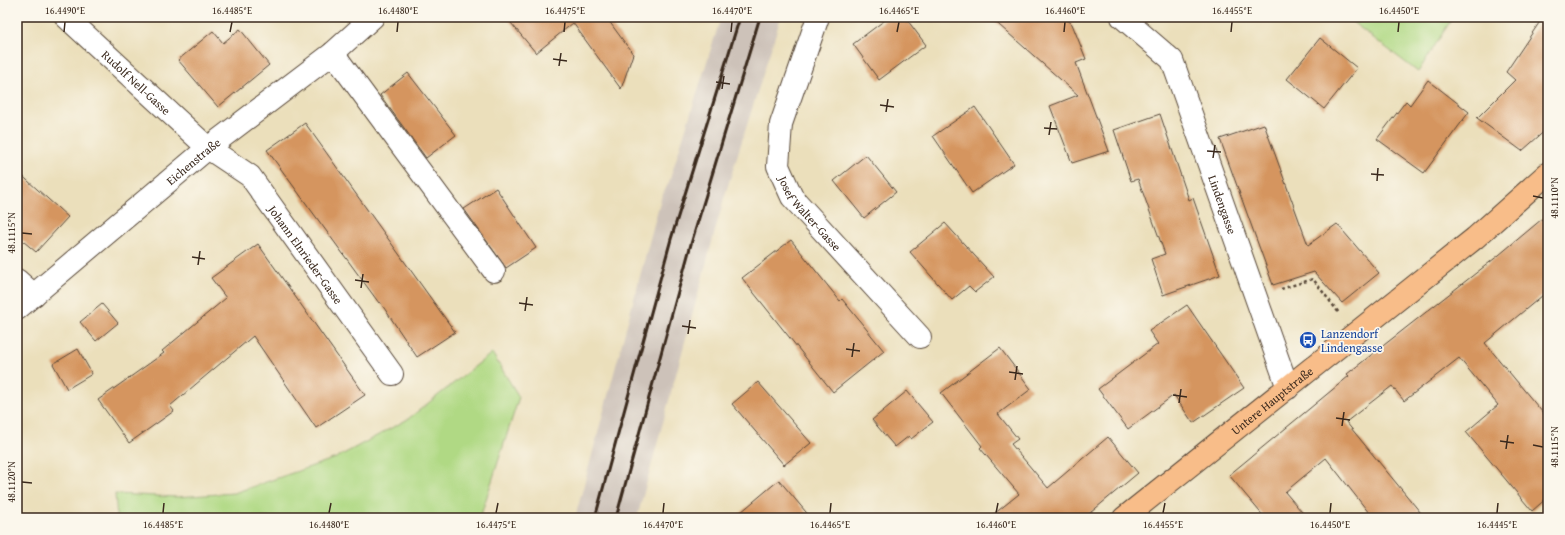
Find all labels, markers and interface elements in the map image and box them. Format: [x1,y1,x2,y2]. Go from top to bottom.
text: 16.4490°E [45,3,85,18]
text: 16.4485°E [212,3,252,18]
text: 16.4480°E [378,3,418,18]
text: 16.4475°E [545,3,585,18]
text: 16.4470°E [712,3,752,18]
text: 16.4465°E [879,3,919,18]
text: 16.4460°E [1045,3,1085,18]
text: 16.4455°E [1212,3,1252,18]
text: 16.4450°E [1379,3,1419,18]
street label: Rudolf Nell-Gasse [98,46,175,118]
street label: Eichenstraße [162,133,224,189]
street label: Josef Walter-Gasse [774,171,846,255]
street label: Lindengasse [1205,172,1241,237]
text: 48.1110°N [1547,177,1562,219]
street label: Johann Elnrieder-Gasse [264,200,348,307]
text: 48.1115°N [4,212,19,254]
place label: Lanzendorf Lindengasse [1321,325,1383,356]
bus stop icon: Lanzendorf Lindengasse [1298,330,1318,350]
street label: Untere Hauptstraße [1227,362,1317,438]
text: 48.1115°N [1547,426,1562,468]
text: 48.1120°N [4,461,19,503]
text: 16.4485°E [143,517,183,532]
text: 16.4480°E [309,517,349,532]
text: 16.4475°E [476,517,516,532]
text: 16.4470°E [643,517,683,532]
text: 16.4465°E [810,517,850,532]
text: 16.4460°E [976,517,1016,532]
text: 16.4455°E [1143,517,1183,532]
text: 16.4450°E [1310,517,1350,532]
text: 16.4445°E [1477,517,1517,532]

